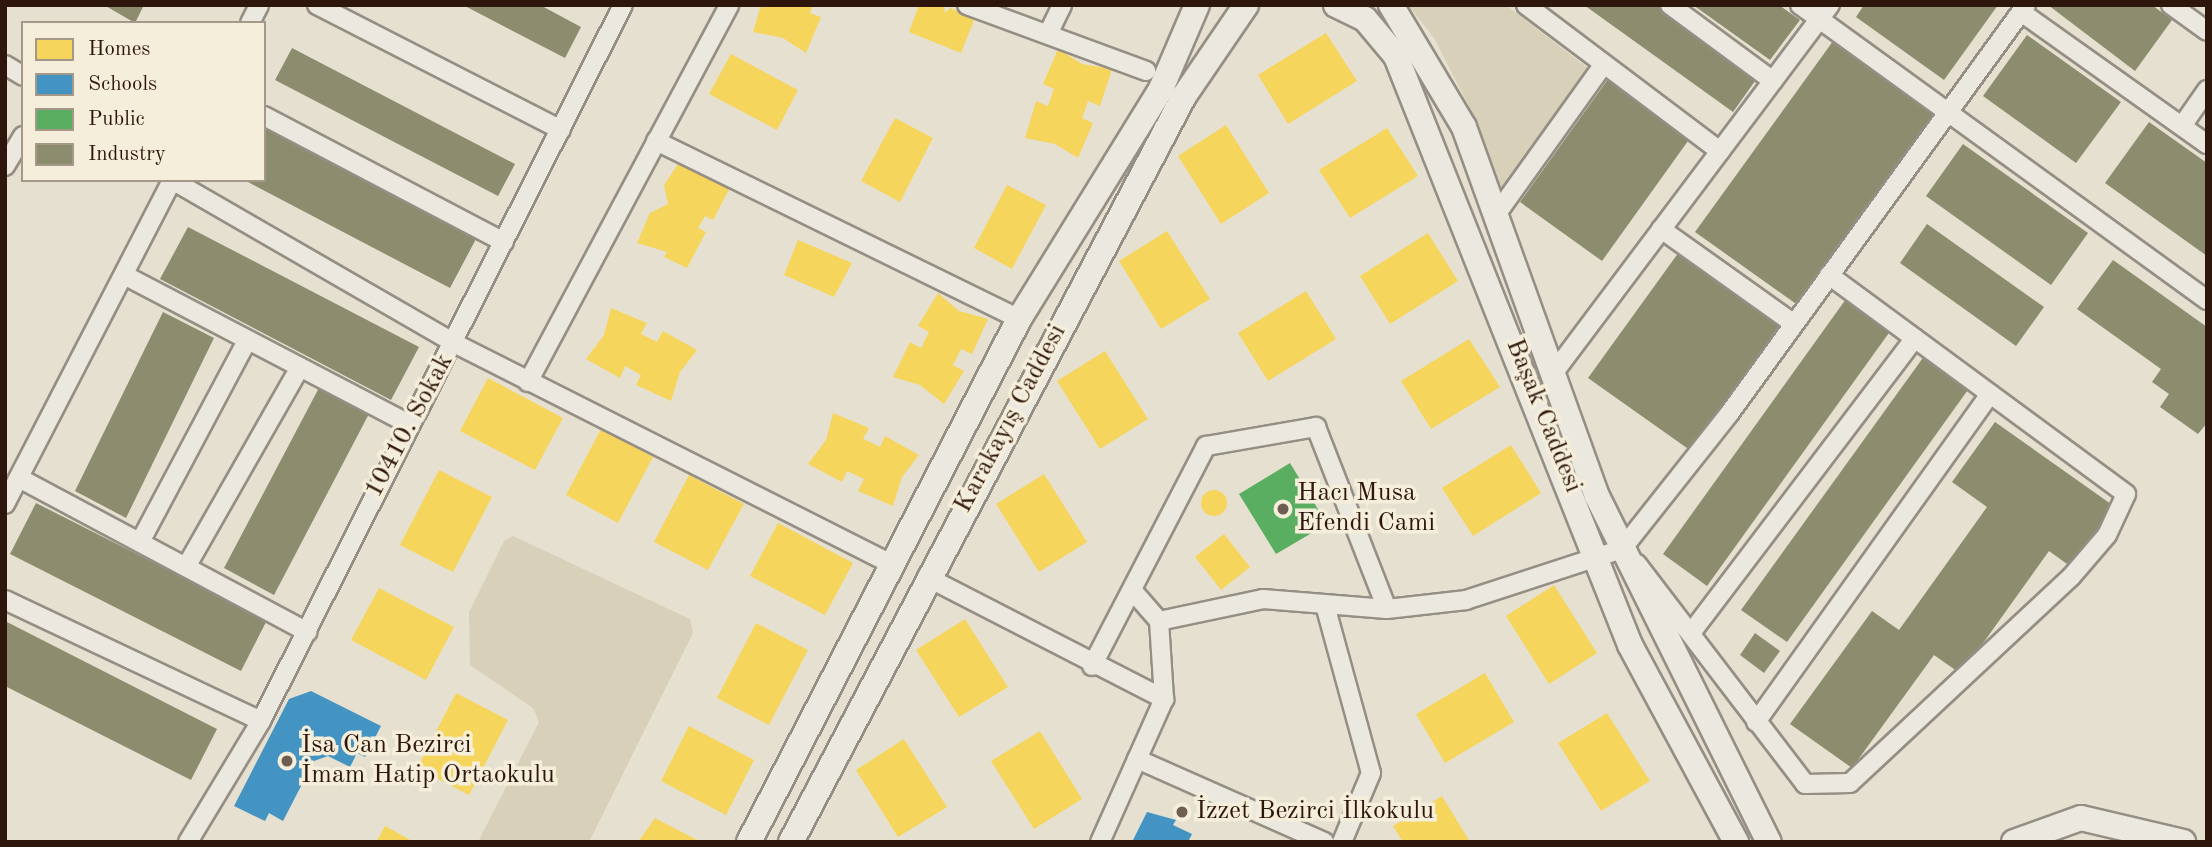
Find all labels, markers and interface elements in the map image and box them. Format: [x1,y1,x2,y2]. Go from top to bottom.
legend [21,21,266,182]
text: Homes [88,39,150,60]
text: Schools [88,74,157,95]
text: Public [88,109,145,130]
text: Industry [88,144,166,165]
street label: Karakayış Caddesi [948,319,1074,519]
street label: Başak Caddesi [1498,334,1588,498]
street label: 10410. Sokak [359,349,461,503]
place label: Hacı Musa Efendi Cami [1297,478,1435,540]
marker: Hacı Musa Efendi Cami [1275,501,1291,517]
place label: İsa Can Bezirci İmam Hatip Ortaokulu [301,730,555,792]
marker: İsa Can Bezirci İmam Hatip Ortaokulu [279,753,295,769]
place label: İzzet Bezirci İlkokulu [1196,796,1434,828]
marker: İzzet Bezirci İlkokulu [1174,804,1190,820]

